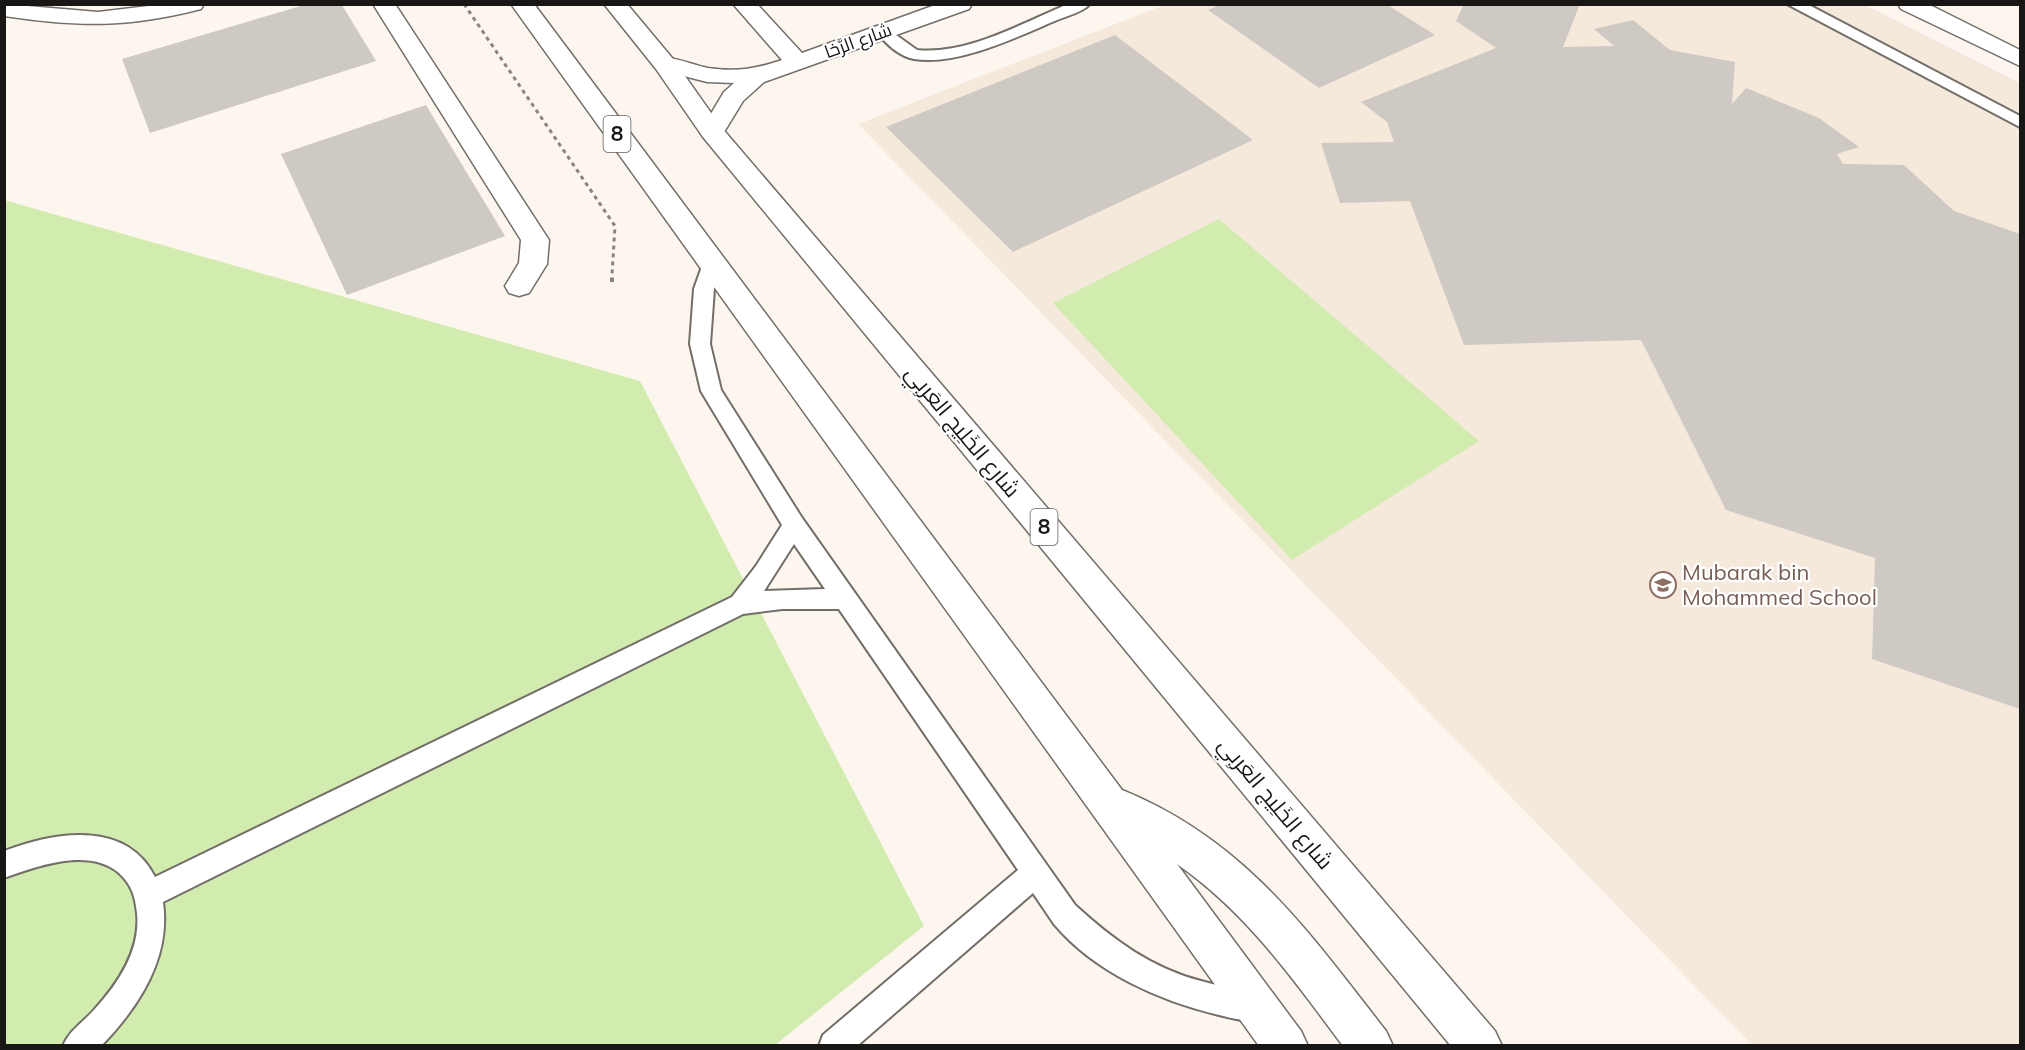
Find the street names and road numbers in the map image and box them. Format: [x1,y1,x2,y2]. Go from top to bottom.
street label: شارع الرَّخا [821,18,895,64]
road number: 8 [604,116,630,152]
street label: شارع الخَلِيج العَربِي [897,359,1027,505]
road number: 8 [1030,509,1058,545]
street label: شارع الخَلِيج العَربِي [1210,731,1340,877]

